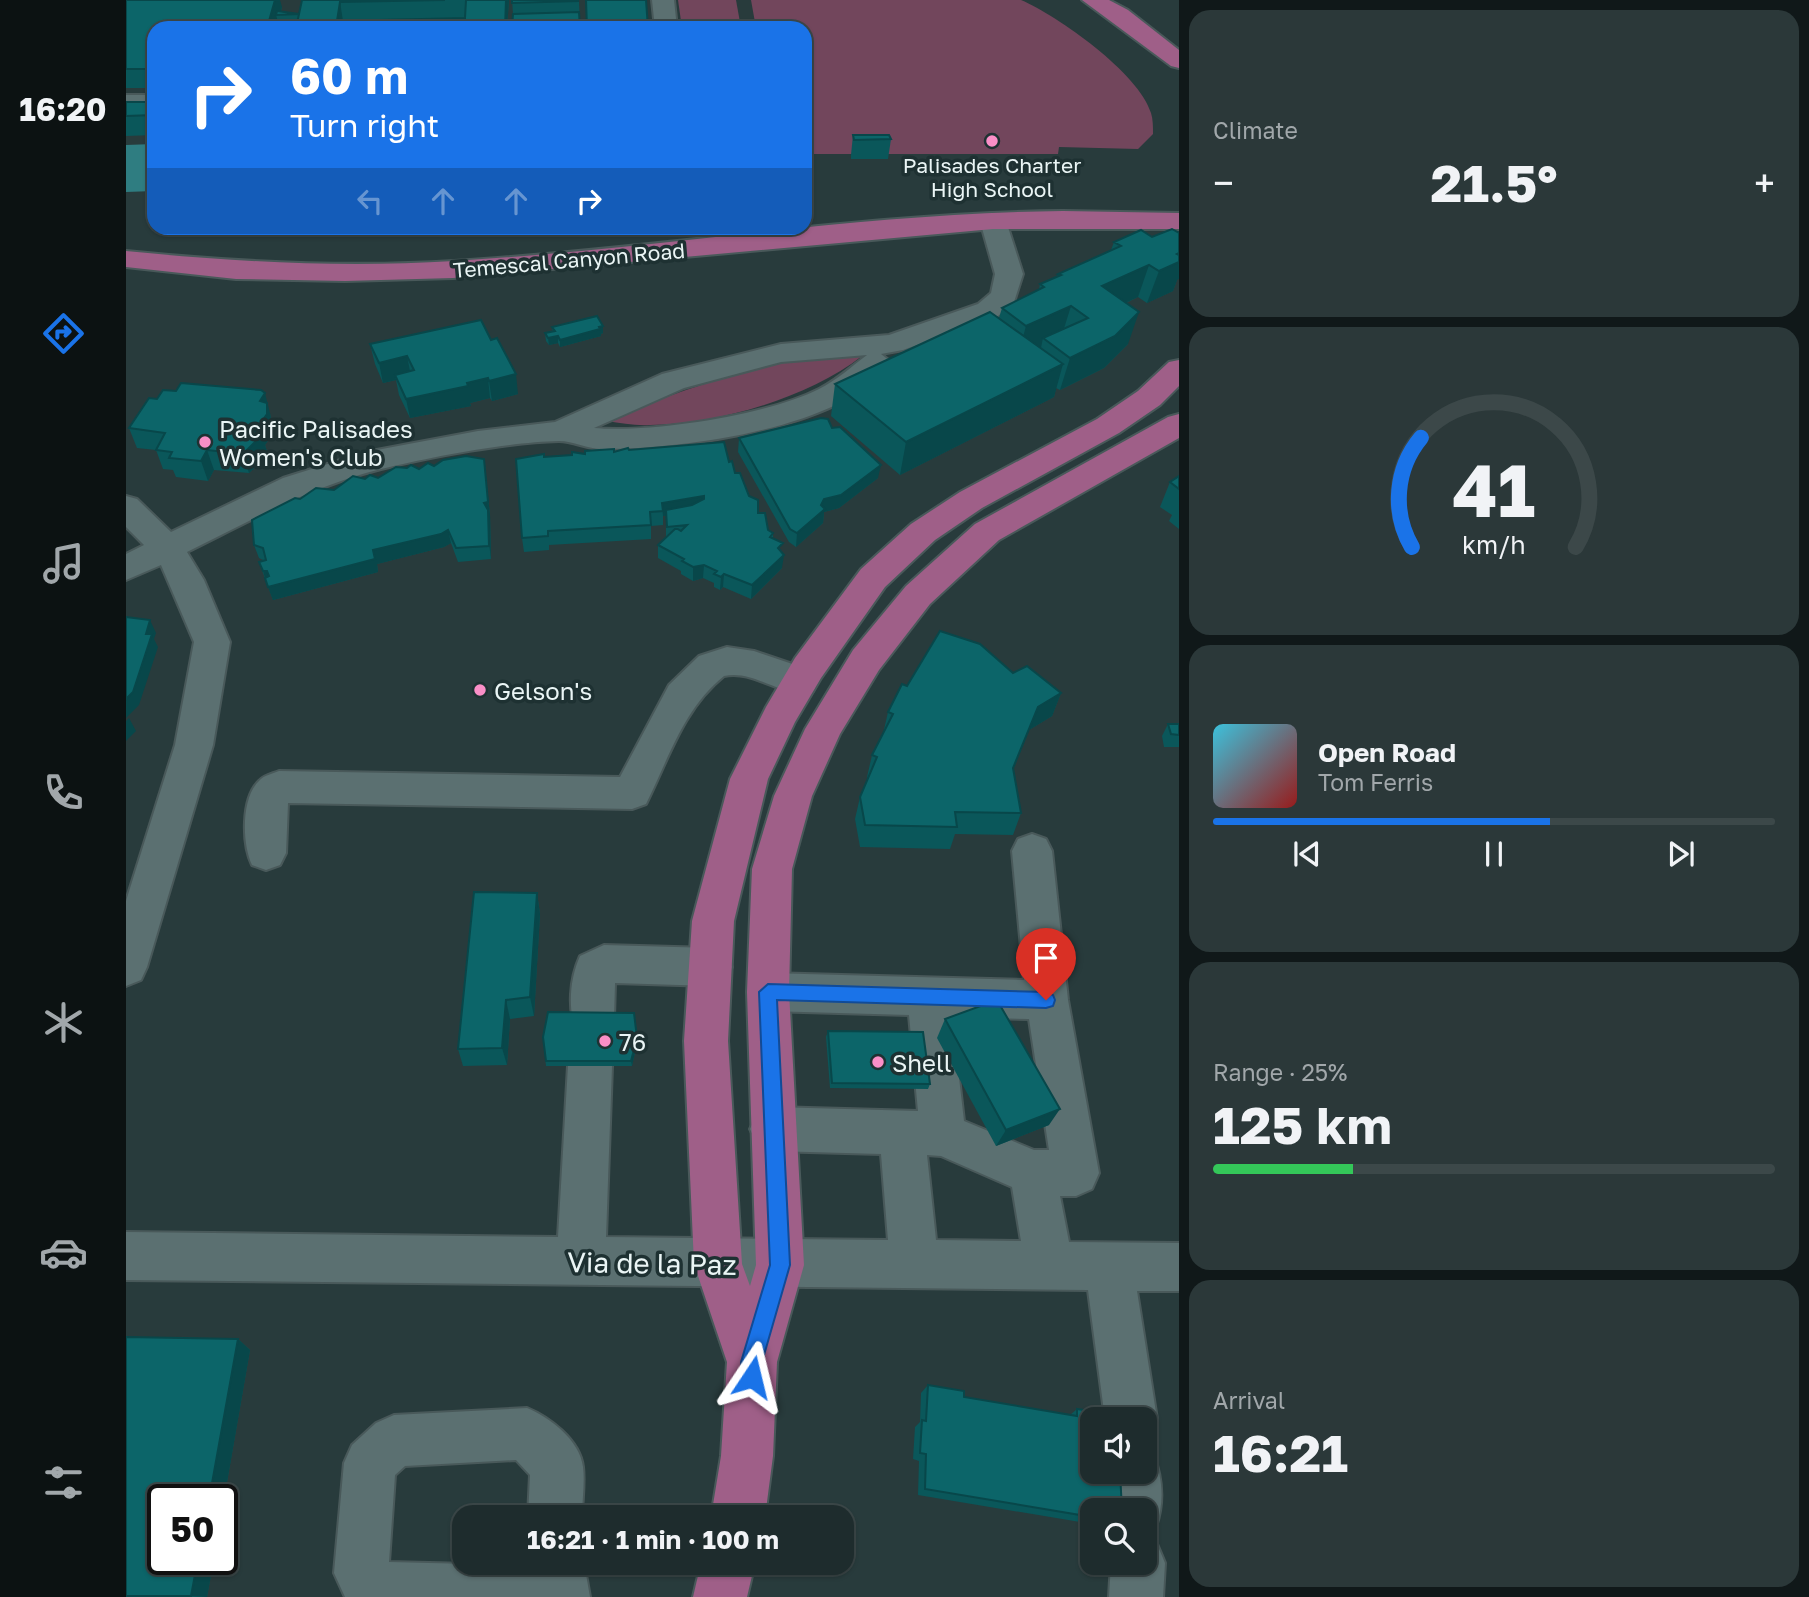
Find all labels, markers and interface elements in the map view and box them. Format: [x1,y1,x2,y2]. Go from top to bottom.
text: 60 m [290,46,408,105]
icon: right [175,49,266,140]
text: 16:20 [19,90,107,128]
text: Turn right [290,106,439,144]
text: Climate [1213,116,1298,144]
marker: Palisades Charter High School [984,133,1000,149]
text: 21.5° [1430,151,1558,213]
place label: Palisades Charter High School [903,152,1081,202]
text: − [1213,160,1234,205]
text: + [1754,160,1775,205]
icon: left [351,182,389,220]
icon: ahead [424,182,462,220]
icon: ahead [497,182,535,220]
icon: right [570,182,608,220]
street label: Temescal Canyon Road [452,237,686,283]
icon: directions [39,309,88,358]
place label: Pacific Palisades Women's Club [219,414,413,471]
marker: Pacific Palisades Women's Club [197,434,213,450]
text: 41 [1453,447,1536,534]
text: km/h [1462,529,1526,560]
icon: music [39,539,88,588]
place label: Gelson's [494,676,592,705]
marker: Gelson's [472,682,488,698]
text: Open Road [1318,737,1456,768]
icon: phone [39,768,88,817]
text: Tom Ferris [1318,768,1433,796]
icon: previous [1288,835,1326,873]
icon: pause [1475,835,1513,873]
icon: next [1662,835,1700,873]
pin [1016,928,1076,1000]
icon: arrive [1027,939,1065,977]
icon: climate [39,998,88,1047]
place label: 76 [619,1027,646,1056]
marker: 76 [597,1033,613,1049]
place label: Shell [892,1048,951,1077]
marker: Shell [870,1054,886,1070]
text: Range · 25% [1213,1058,1347,1086]
text: 125 km [1213,1093,1392,1155]
icon: car [39,1228,88,1277]
street label: Via de la Paz [567,1245,737,1281]
position arrow [715,1340,789,1414]
text: Arrival [1213,1386,1285,1414]
map controls [1080,1407,1157,1575]
button: sound [1080,1407,1157,1484]
text: 16:21 [1213,1421,1348,1483]
icon: filters [39,1458,88,1507]
speed limit sign: 50 [147,1484,238,1575]
button: search [1080,1498,1157,1575]
text: 16:21 · 1 min · 100 m [527,1524,779,1555]

